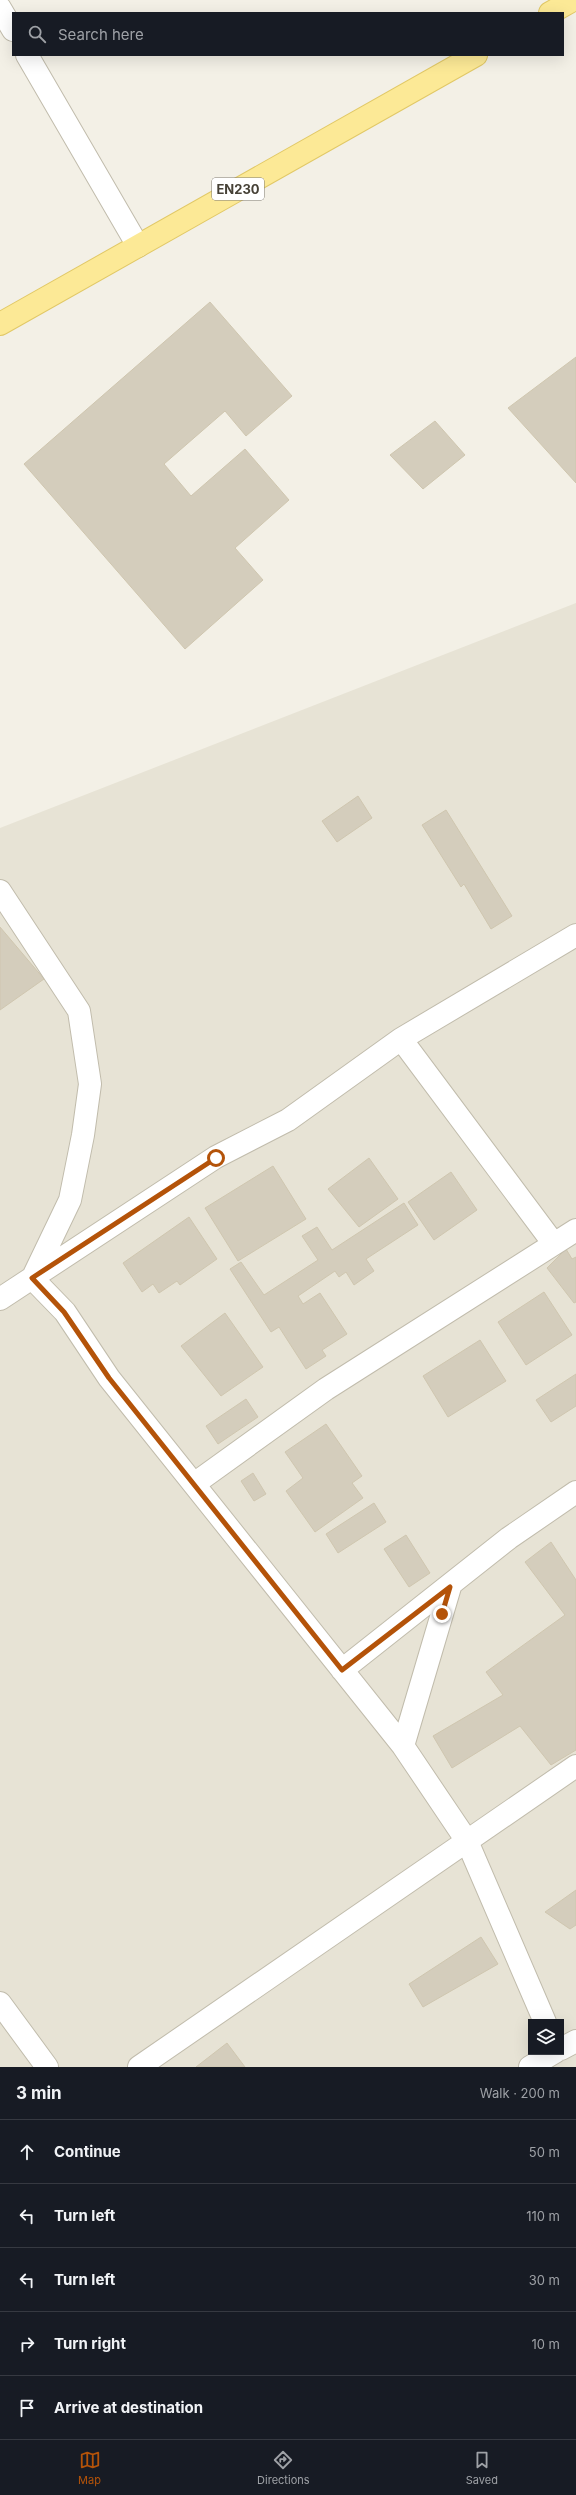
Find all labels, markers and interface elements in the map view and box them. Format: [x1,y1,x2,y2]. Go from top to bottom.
search box [12,12,564,56]
icon: search [26,23,48,45]
text: Search here [58,25,144,44]
road number: EN230 [212,178,264,200]
route start [207,1149,225,1167]
route end [433,1605,451,1623]
map controls [528,2019,564,2055]
button: layers [528,2019,564,2055]
text: 3 min [16,2083,62,2103]
text: Walk · 200 m [480,2085,560,2101]
icon: ahead [16,2141,38,2163]
text: Continue [54,2142,121,2161]
text: 50 m [529,2144,560,2160]
icon: left [16,2205,38,2227]
text: Turn left [54,2206,115,2225]
text: 110 m [526,2208,560,2224]
icon: left [16,2269,38,2291]
text: Turn left [54,2270,115,2289]
text: 30 m [529,2272,560,2288]
icon: right [16,2333,38,2355]
text: Turn right [54,2334,126,2353]
text: 10 m [531,2336,560,2352]
icon: arrive [16,2397,38,2419]
text: Arrive at destination [54,2398,203,2417]
tab: Map [78,2449,101,2487]
tab: Directions [257,2449,310,2487]
tab: Saved [466,2449,498,2487]

